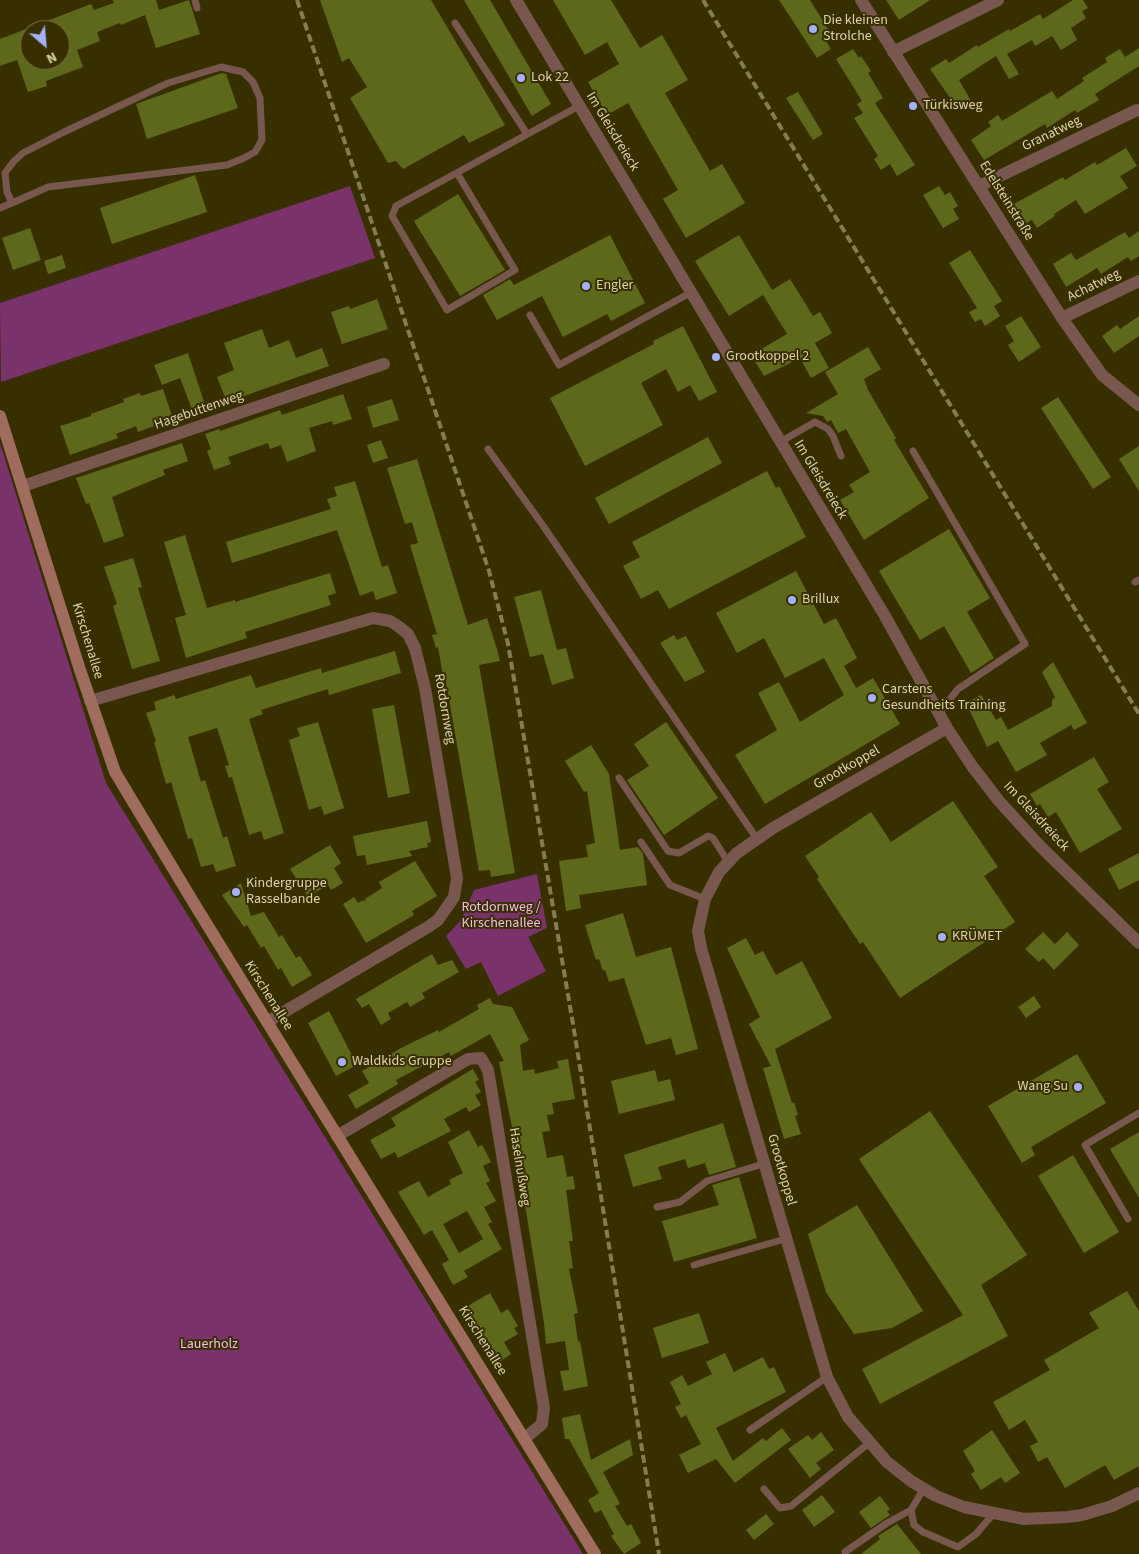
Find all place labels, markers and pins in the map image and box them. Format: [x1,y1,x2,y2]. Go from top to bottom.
place label: Die kleinen Strolche [823,13,888,46]
marker: Die kleinen Strolche [807,23,819,35]
place label: Lok 22 [531,70,569,86]
marker: Lok 22 [515,72,527,84]
place label: Türkisweg [923,98,982,114]
marker: Türkisweg [907,100,919,112]
place label: Engler [596,278,633,294]
marker: Engler [580,280,592,292]
place label: Grootkoppel 2 [726,349,809,365]
marker: Grootkoppel 2 [710,351,722,363]
place label: Brillux [802,592,840,608]
marker: Brillux [786,594,798,606]
place label: Carstens Gesundheits Training [882,682,1005,714]
marker: Carstens Gesundheits Training [866,692,878,704]
place label: Kindergruppe Rasselbande [246,876,327,909]
marker: Kindergruppe Rasselbande [230,886,242,898]
place label: KRÜMET [952,929,1002,945]
marker: KRÜMET [936,931,948,943]
place label: Waldkids Gruppe [352,1054,452,1070]
marker: Waldkids Gruppe [336,1056,348,1068]
place label: Wang Su [1018,1079,1068,1095]
marker: Wang Su [1072,1081,1084,1093]

